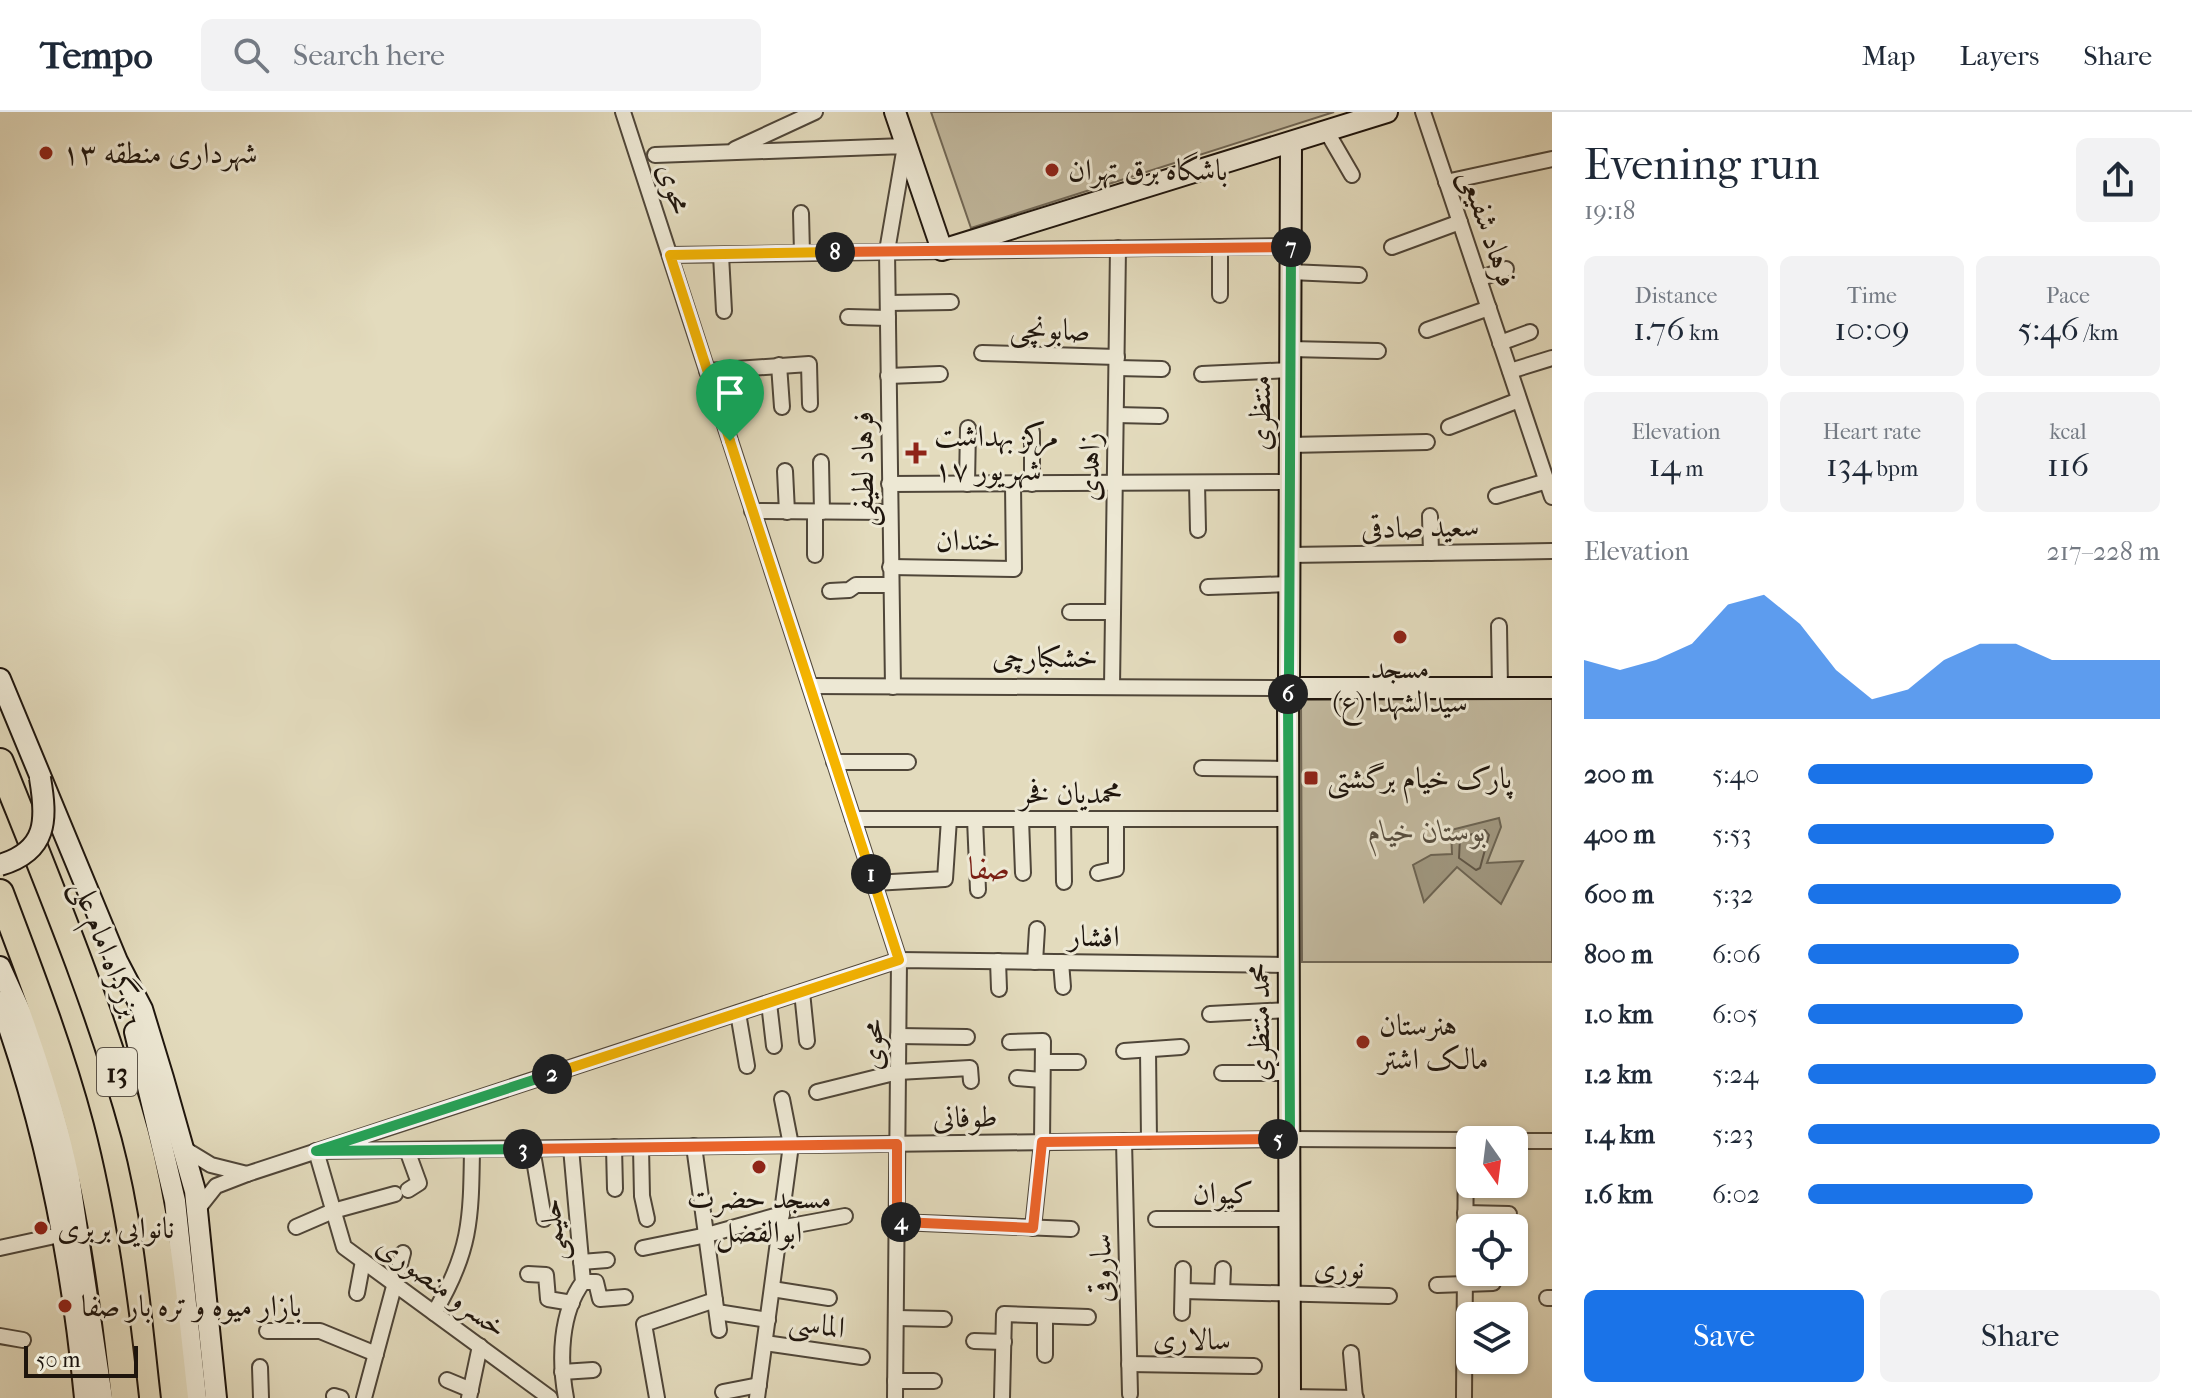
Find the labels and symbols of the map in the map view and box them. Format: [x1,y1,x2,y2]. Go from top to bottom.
place label: شهرداری منطقه ۱۳ [62,136,258,172]
marker: شهرداری منطقه ۱۳ [37,144,55,162]
place label: باشگاه برق تهران [1068,151,1228,189]
street label: محوی [649,158,699,218]
marker: باشگاه برق تهران [1043,161,1061,179]
street label: فرهاد شفیعی [1450,165,1525,292]
pin: 7 [1271,227,1311,267]
pin: 8 [815,232,855,272]
street label: صابونچی [1009,311,1091,350]
pin [696,359,764,441]
street label: منتظری [1243,375,1279,451]
street label: فرهاد لطیفی [846,411,885,527]
place label: مرکز بهداشت ۱۷ شهریور [934,419,1059,489]
street label: زاهدی [1071,432,1108,502]
marker: مرکز بهداشت ۱۷ شهریور [905,442,927,464]
street label: سعید صادقی [1360,509,1480,546]
street label: خندان [935,522,1001,559]
marker: مسجد سیدالشهدا (ع) [1391,628,1409,646]
street label: خشکبارچی [992,640,1098,675]
place label: مسجد سیدالشهدا (ع) [1332,651,1468,727]
pin: 6 [1268,674,1308,714]
place label: پارک خیام برگشتی [1327,761,1513,804]
marker: پارک خیام برگشتی [1302,769,1320,787]
street label: محمدیان فخر [1017,776,1122,812]
park label: بوستان خیام [1368,814,1486,857]
district label: صفا [968,850,1010,887]
pin: 1 [851,854,891,894]
street label: بزرگراه امام علی [57,874,151,1024]
street label: افشار [1065,919,1120,954]
street label: محمد منتظری [1242,963,1278,1081]
place label: هنرستان مالک اشتر [1376,1008,1489,1077]
street label: محوی [855,1019,891,1071]
marker: هنرستان مالک اشتر [1354,1033,1372,1051]
road number: 13 [97,1048,137,1096]
pin: 2 [532,1054,572,1094]
street label: طوفانی [932,1099,998,1137]
pin: 5 [1258,1119,1298,1159]
north arrow [1456,1126,1528,1198]
pin: 3 [503,1129,543,1169]
marker: مسجد حضرت ابوالفضل [750,1158,768,1176]
street label: کیوان [1192,1176,1254,1212]
place label: مسجد حضرت ابوالفضل [687,1181,831,1253]
street label: حلیمی [532,1197,575,1263]
pin: 4 [881,1202,921,1242]
place label: نانوایی بربری [57,1211,175,1248]
marker: نانوایی بربری [32,1219,50,1237]
street label: خسرو منصوری [369,1228,513,1347]
street label: ساروقی [1083,1233,1120,1303]
street label: نوری [1313,1251,1365,1287]
place label: بازار میوه و تره بار صفا [81,1289,302,1325]
marker: بازار میوه و تره بار صفا [56,1297,74,1315]
street label: الماسی [786,1303,847,1349]
street label: سالاری [1153,1321,1231,1358]
scale bar [24,1342,138,1378]

